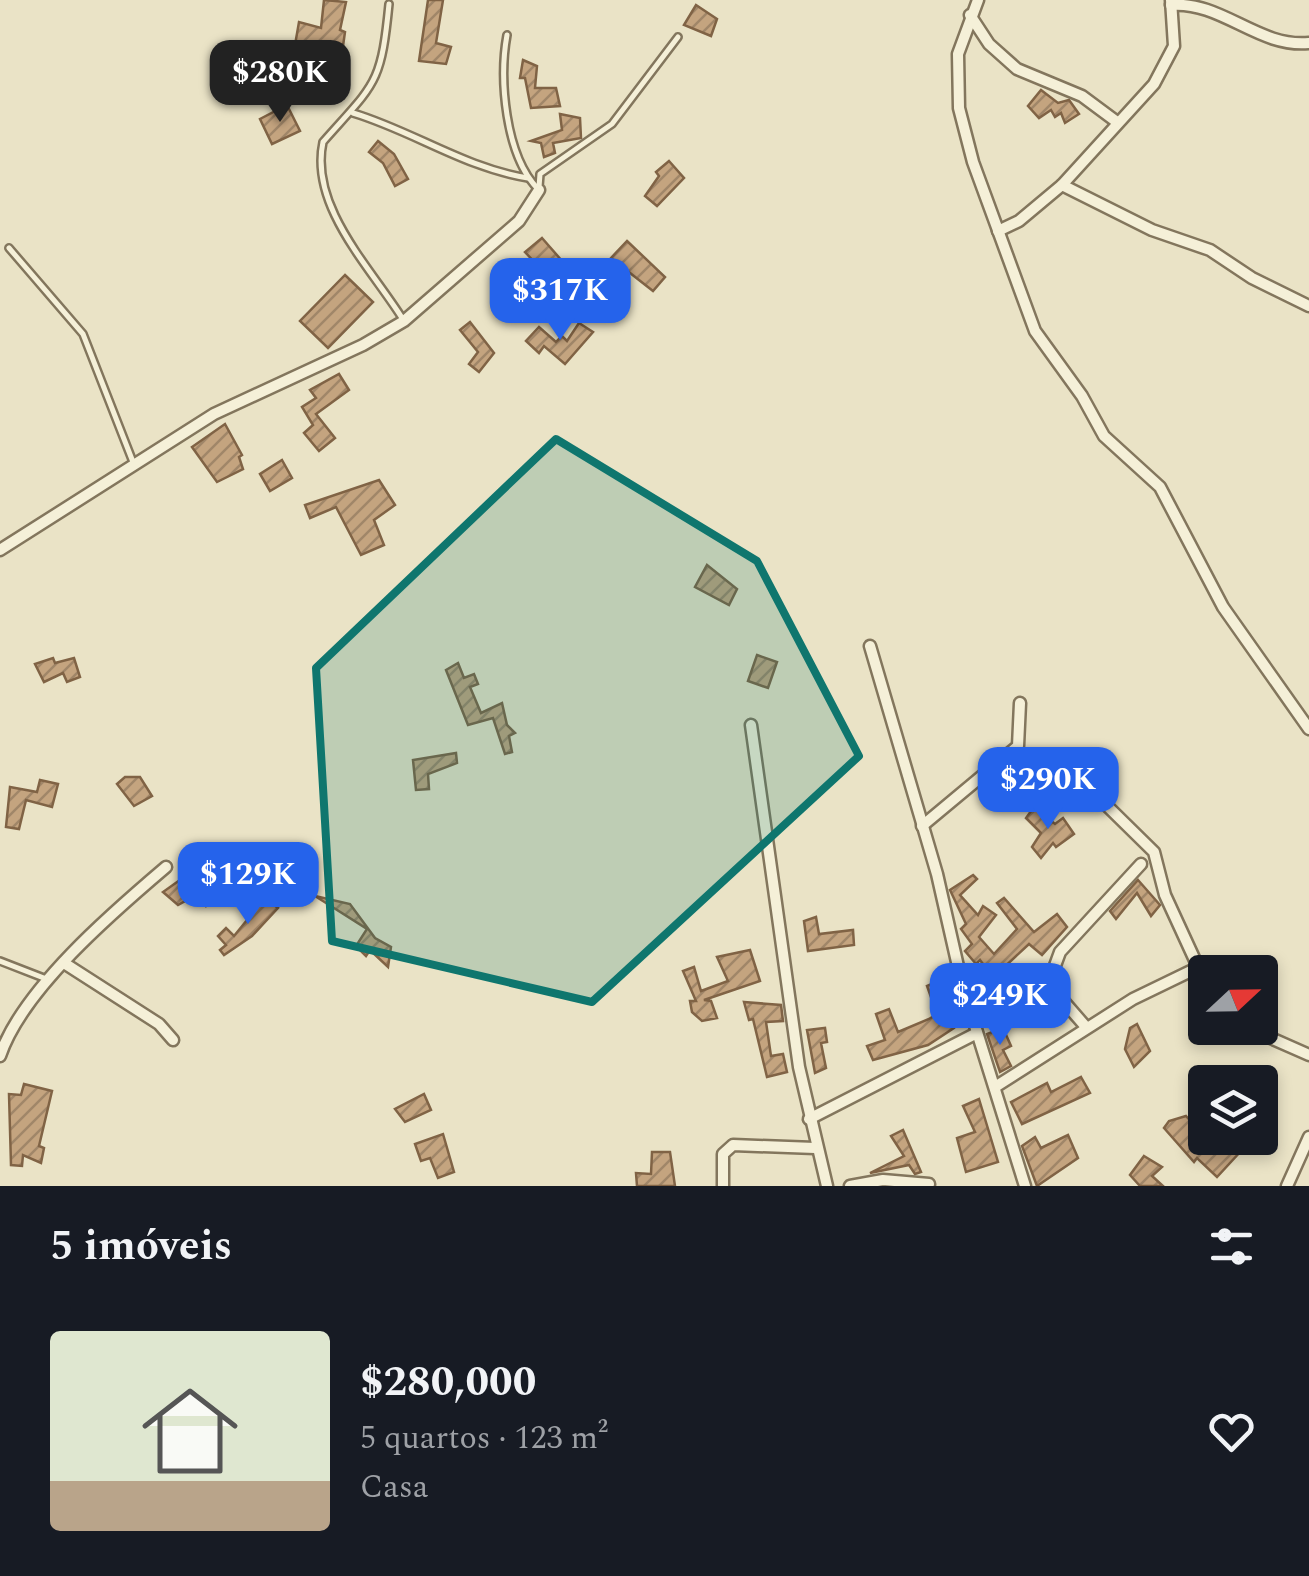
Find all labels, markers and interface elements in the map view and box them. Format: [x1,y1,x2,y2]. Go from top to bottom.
pin: $280K [210,40,350,125]
text: $280K [232,48,328,97]
pin: $317K [490,258,630,343]
text: $317K [512,266,608,315]
pin: $290K [978,747,1118,832]
text: $290K [1000,755,1096,804]
pin: $129K [178,842,318,927]
text: $129K [200,850,296,899]
north arrow [1188,955,1278,1045]
map controls [1188,955,1278,1155]
pin: $249K [930,963,1070,1048]
text: $249K [952,971,1048,1020]
button: layers [1188,1065,1278,1155]
text: 5 imóveis [50,1215,232,1278]
icon: filters [1204,1219,1259,1274]
text: $280,000 [360,1351,536,1414]
icon: home [130,1371,250,1491]
icon: heart [1204,1404,1259,1459]
text: 5 quartos · 123 m² [360,1414,608,1463]
text: Casa [360,1463,428,1512]

